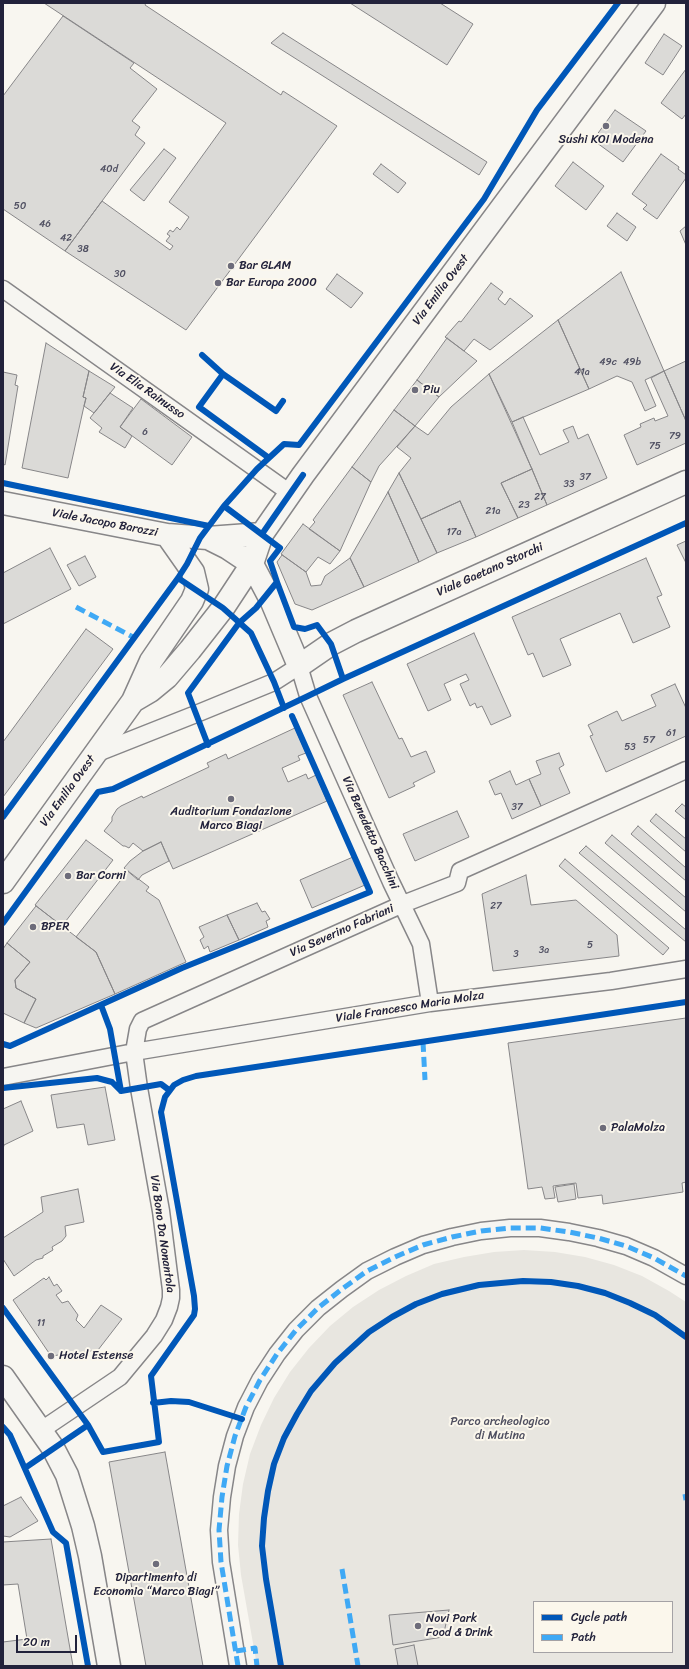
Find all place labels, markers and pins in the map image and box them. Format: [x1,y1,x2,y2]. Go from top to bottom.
marker: Sushi KOI Modena [601,121,611,131]
place label: Sushi KOI Modena [559,133,653,147]
place label: Bar GLAM [239,259,291,273]
marker: Bar GLAM [226,261,236,271]
place label: Bar Europa 2000 [226,276,317,290]
marker: Bar Europa 2000 [213,278,223,288]
place label: Piu [423,383,440,397]
marker: Piu [410,385,420,395]
marker: Auditorium Fondazione Marco Biagi [226,794,236,804]
place label: Auditorium Fondazione Marco Biagi [170,805,292,833]
place label: Bar Corni [76,869,126,883]
marker: Bar Corni [63,871,73,881]
place label: BPER [41,920,69,934]
marker: BPER [28,922,38,932]
place label: PalaMolza [611,1121,665,1135]
marker: PalaMolza [598,1123,608,1133]
place label: Hotel Estense [59,1349,133,1363]
marker: Hotel Estense [46,1351,56,1361]
marker: Dipartimento di Economia “Marco Biagi” [151,1559,161,1569]
place label: Dipartimento di Economia “Marco Biagi” [93,1571,219,1599]
place label: Novi Park Food & Drink [426,1612,493,1640]
marker: Novi Park Food & Drink [413,1621,423,1631]

